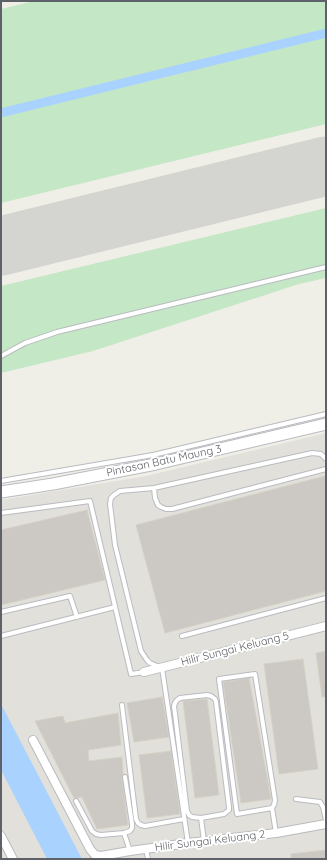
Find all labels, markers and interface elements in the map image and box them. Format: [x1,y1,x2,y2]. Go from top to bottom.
street label: Pintasan Batu Maung 3 [105,442,223,480]
street label: Hilir Sungai Keluang 5 [180,629,290,669]
street label: Hilir Sungai Keluang 2 [154,828,266,854]

